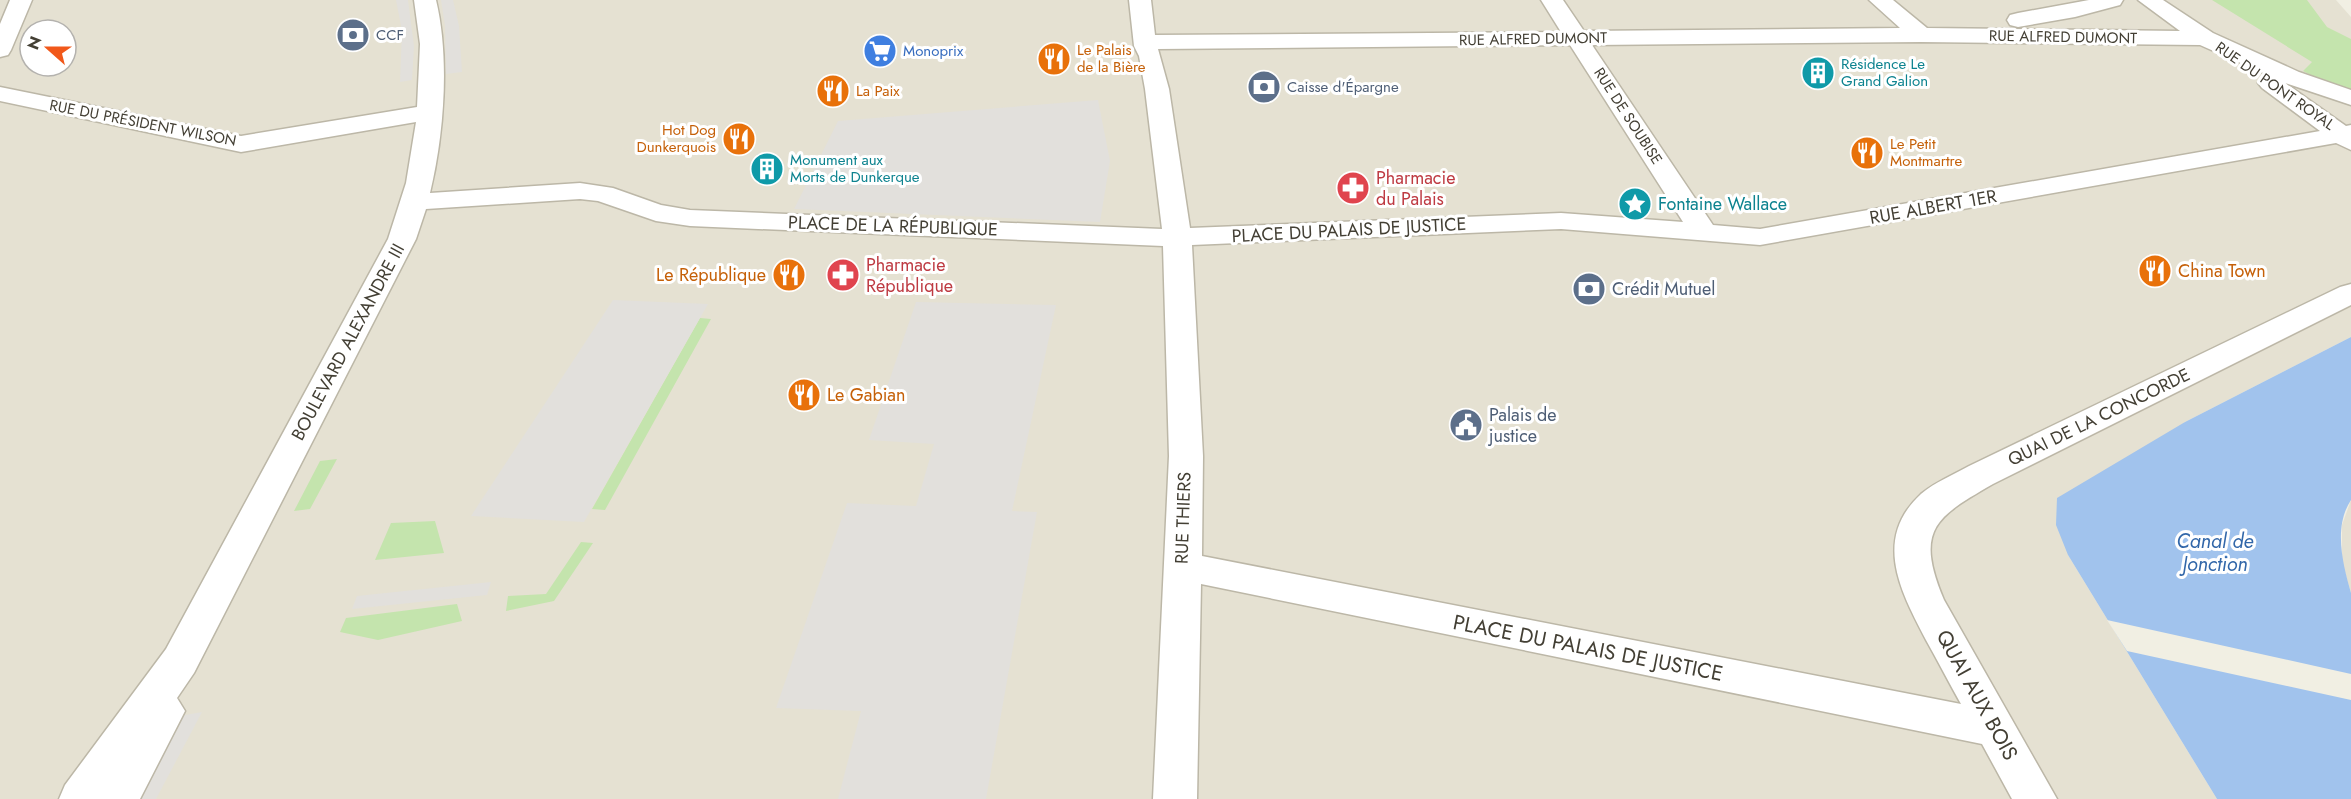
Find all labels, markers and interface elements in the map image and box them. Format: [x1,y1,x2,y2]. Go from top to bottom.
bank icon: CCF [335,17,371,53]
north arrow [18,18,78,78]
place label: CCF [376,24,404,46]
street label: RUE ALFRED DUMONT [1989,25,2137,49]
street label: RUE ALFRED DUMONT [1459,27,1607,51]
text: N [21,33,47,53]
supermarket icon: Monoprix [862,33,898,69]
street label: RUE DU PONT ROYAL [2211,37,2339,136]
place label: Le Palais de la Bière [1077,39,1146,78]
place label: Monoprix [903,40,964,62]
restaurant icon: Le Palais de la Bière [1036,41,1072,77]
place label: Résidence Le Grand Galion [1841,53,1928,92]
building icon: Résidence Le Grand Galion [1800,55,1836,91]
street label: RUE DE SOUBISE [1588,63,1668,169]
bank icon: Caisse d'Épargne [1246,69,1282,105]
restaurant icon: La Paix [815,73,851,109]
place label: Caisse d'Épargne [1287,76,1399,98]
place label: La Paix [856,80,900,102]
street label: RUE DU PRÉSIDENT WILSON [48,94,238,152]
place label: Hot Dog Dunkerquois [636,119,716,158]
restaurant icon: Hot Dog Dunkerquois [721,121,757,157]
place label: Le Petit Montmartre [1890,133,1962,172]
restaurant icon: Le Petit Montmartre [1849,135,1885,171]
place label: Monument aux Morts de Dunkerque [790,149,920,188]
building icon: Monument aux Morts de Dunkerque [749,151,785,187]
place label: Pharmacie du Palais [1376,165,1455,212]
pharmacy icon: Pharmacie du Palais [1335,170,1371,206]
street label: RUE ALBERT 1ER [1867,183,1999,231]
place icon: Fontaine Wallace [1617,186,1653,222]
place label: Fontaine Wallace [1658,191,1787,217]
street label: PLACE DE LA RÉPUBLIQUE [788,209,998,243]
street label: PLACE DU PALAIS DE JUSTICE [1231,211,1467,249]
street label: BOULEVARD ALEXANDRE III [285,239,411,445]
place label: Pharmacie République [866,252,953,299]
restaurant icon: China Town [2137,253,2173,289]
restaurant icon: Le République [771,257,807,293]
pharmacy icon: Pharmacie République [825,257,861,293]
place label: China Town [2178,258,2266,284]
place label: Le République [656,262,766,288]
bank icon: Crédit Mutuel [1571,271,1607,307]
place label: Crédit Mutuel [1612,276,1715,302]
street label: QUAI DE LA CONCORDE [2003,361,2195,473]
restaurant icon: Le Gabian [786,377,822,413]
place label: Le Gabian [827,382,905,408]
place label: Palais de justice [1487,402,1557,449]
public building icon: Palais de justice [1448,407,1484,443]
street label: RUE THIERS [1168,471,1198,565]
water label: Canal de Jonction [2176,527,2254,579]
street label: PLACE DU PALAIS DE JUSTICE [1451,607,1725,689]
street label: QUAI AUX BOIS [1929,624,2025,766]

